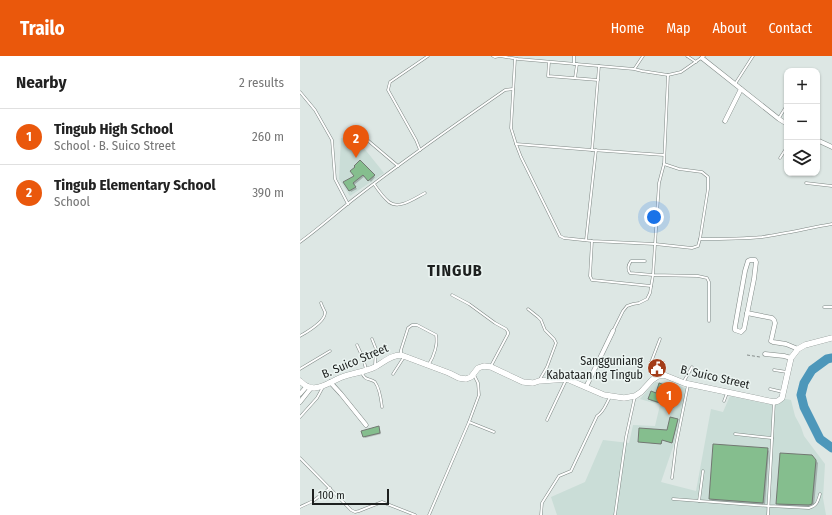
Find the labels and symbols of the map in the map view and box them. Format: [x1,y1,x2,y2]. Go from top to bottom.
pin: 2 [343,125,369,158]
your location [644,207,664,227]
district label: TINGUB [427,261,483,280]
street label: B. Suico Street [320,341,390,381]
place label: Sangguniang Kabataan ng Tingub [546,354,643,382]
public building icon: Sangguniang Kabataan ng Tingub [646,357,668,379]
street label: B. Suico Street [679,362,751,392]
pin: 1 [656,382,682,415]
scale bar [312,487,389,506]

